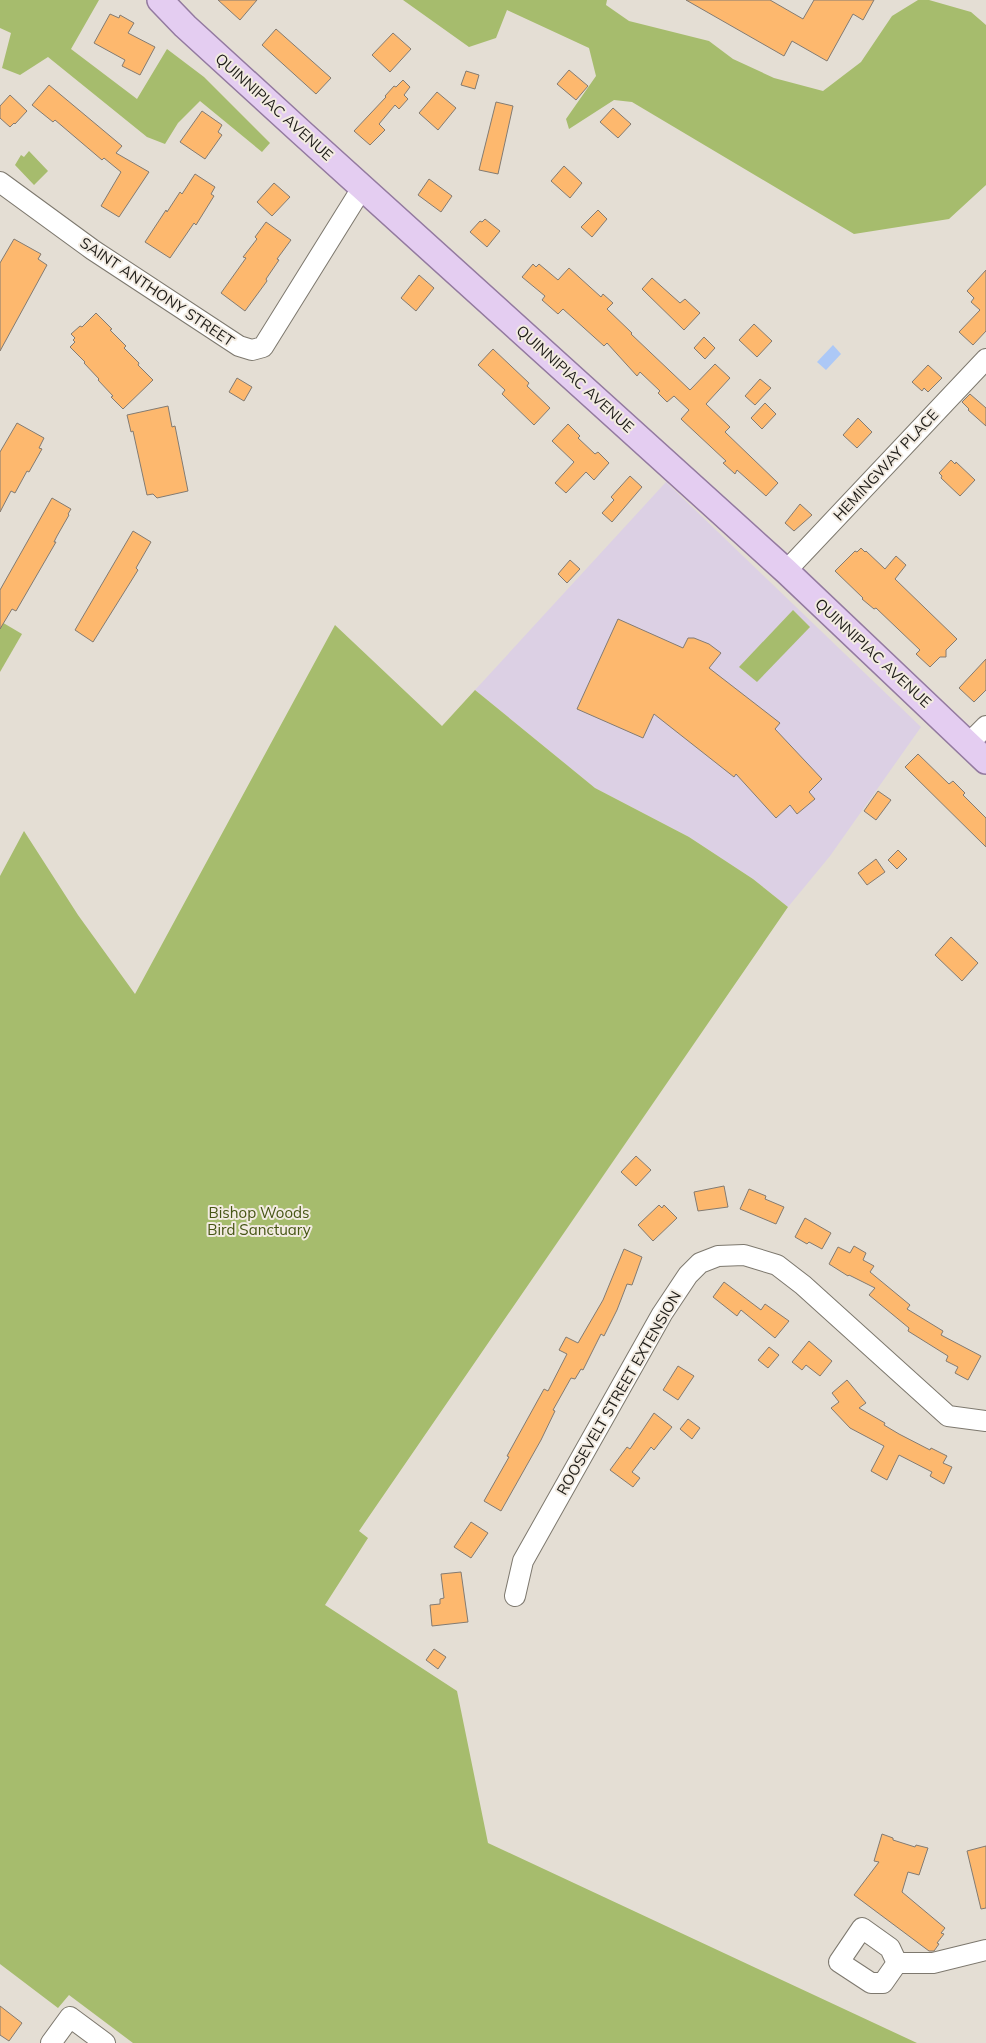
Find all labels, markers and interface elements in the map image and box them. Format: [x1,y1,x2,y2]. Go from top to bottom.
street label: QUINNIPIAC AVENUE [212,49,337,165]
street label: SAINT ANTHONY STREET [76,233,238,350]
street label: QUINNIPIAC AVENUE [513,321,638,437]
street label: HEMINGWAY PLACE [829,405,942,524]
street label: QUINNIPIAC AVENUE [811,594,935,711]
park label: Bishop Woods Bird Sanctuary [207,1203,311,1239]
street label: ROOSEVELT STREET EXTENSION [552,1287,685,1498]

